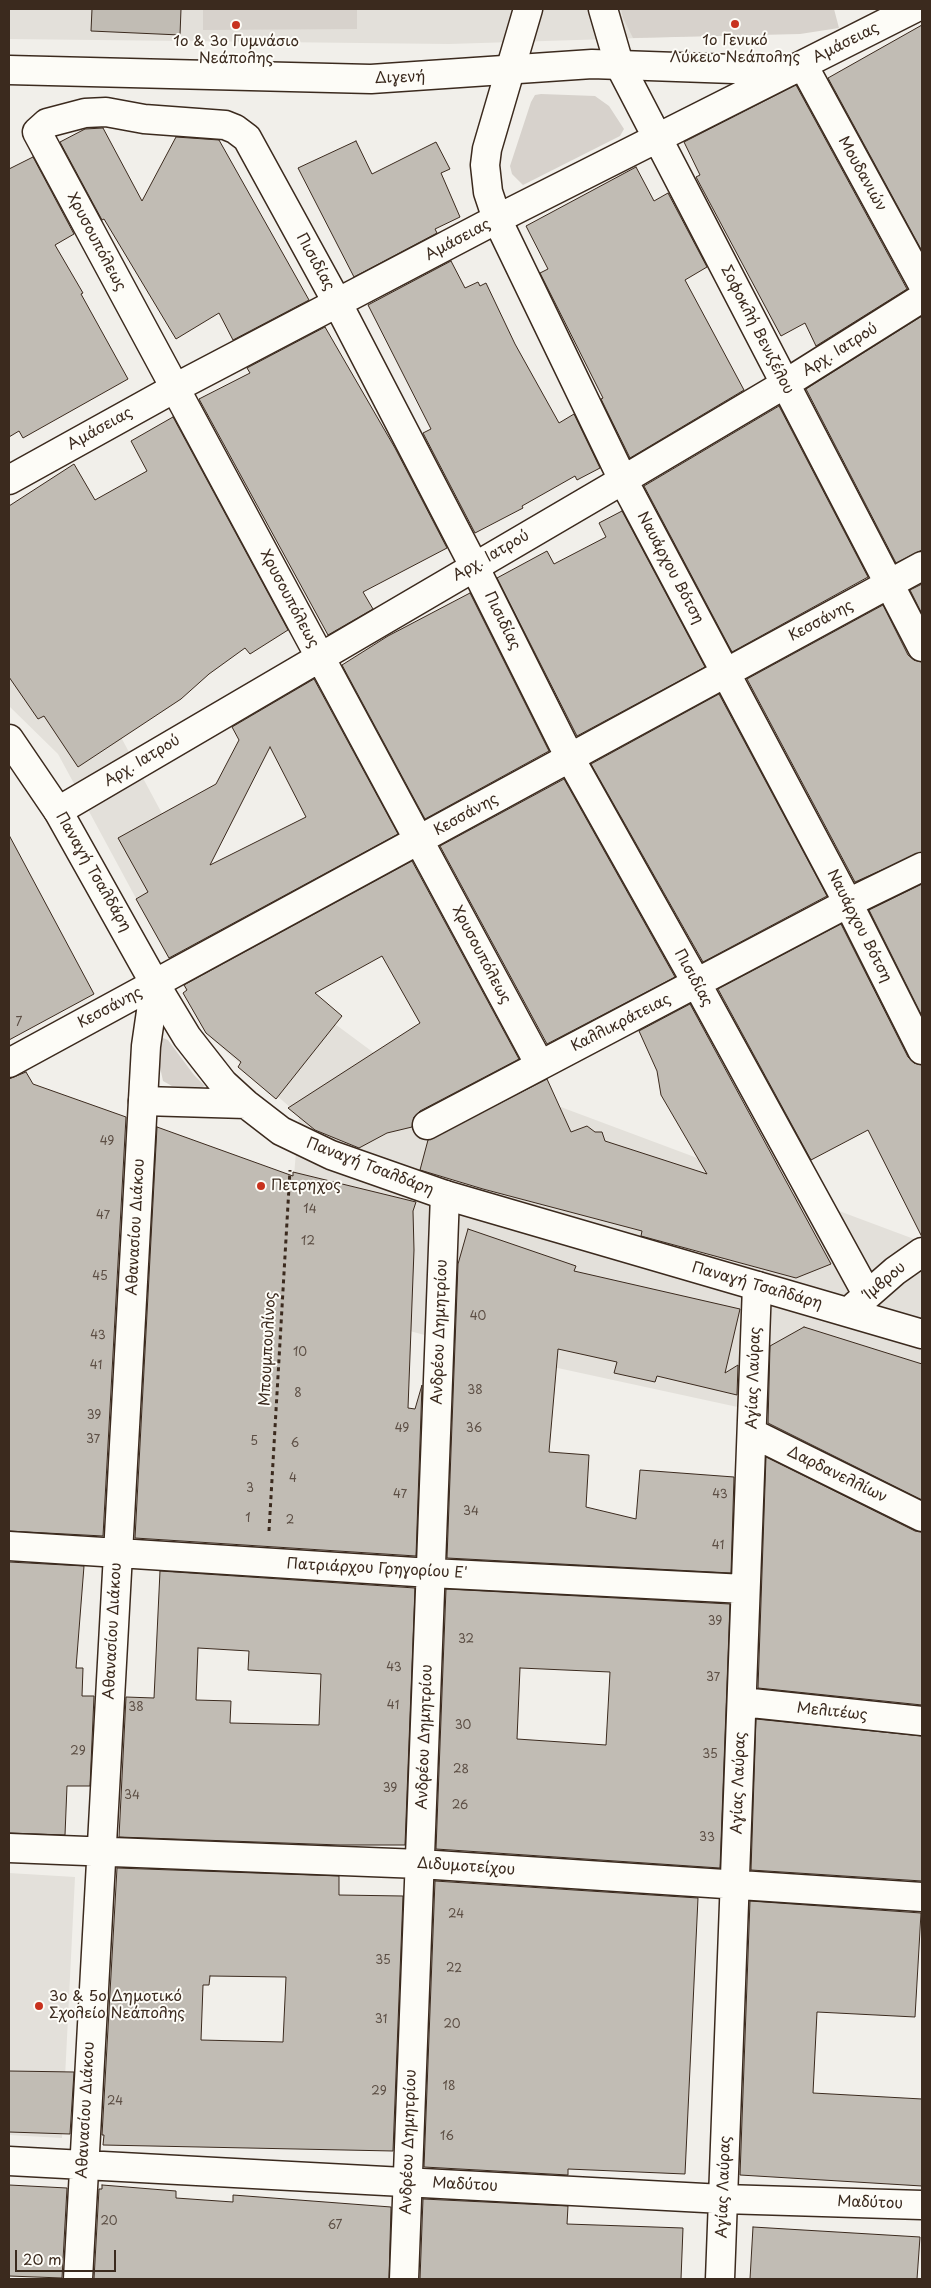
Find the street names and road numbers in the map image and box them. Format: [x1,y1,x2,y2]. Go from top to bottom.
street label: Αμάσειας [810,19,882,67]
street label: Διγενή [374,68,426,88]
street label: Μουδανιών [834,133,890,215]
street label: Χρυσουπόλεως [63,190,129,294]
street label: Αμάσειας [422,215,494,265]
street label: Πισιδίας [292,230,338,294]
street label: Σοφοκλή Βενιζέλου [717,263,797,397]
street label: Αρχ. Ιατρού [799,320,881,380]
street label: Αμάσειας [64,404,136,454]
street label: Ναυάρχου Βότση [633,509,707,627]
street label: Αρχ. Ιατρού [449,527,533,585]
street label: Χρυσουπόλεως [256,547,322,651]
street label: Πισιδίας [480,589,524,653]
street label: Κεσσάνης [786,596,856,646]
street label: Αρχ. Ιατρού [101,731,183,791]
street label: Κεσσάνης [431,790,501,840]
street label: Παναγή Τσαλδάρη [51,809,135,935]
street label: Ναυάρχου Βότση [823,867,895,985]
street label: Χρυσουπόλεως [448,903,514,1007]
street label: Πισιδίας [670,946,716,1010]
street label: Κεσσάνης [75,983,145,1033]
street label: Καλλικράτειας [568,990,674,1056]
street label: Παναγή Τσαλδάρη [304,1134,436,1200]
street label: Αθανασίου Διάκου [123,1158,149,1296]
street label: Ίμβρου [860,1258,910,1304]
street label: Ανδρέου Δημητρίου [428,1259,452,1405]
street label: Παναγή Τσαλδάρη [690,1259,824,1313]
street label: Μπουμπουλίνος [256,1291,280,1407]
street label: Αγίας Λαύρας [743,1326,765,1430]
street label: Δαρδανελλίων [784,1443,890,1507]
street label: Πατριάρχου Γρηγορίου Ε' [286,1555,468,1583]
street label: Αθανασίου Διάκου [100,1562,126,1700]
street label: Ανδρέου Δημητρίου [413,1664,437,1810]
street label: Μελιτέως [796,1699,868,1725]
street label: Αγίας Λαύρας [728,1731,750,1835]
street label: Διδυμοτείχου [416,1855,516,1879]
street label: Αθανασίου Διάκου [73,2041,99,2179]
street label: Ανδρέου Δημητρίου [397,2069,421,2215]
street label: Αγίας Λαύρας [713,2135,735,2239]
street label: Μαδύτου [432,2174,498,2196]
street label: Μαδύτου [837,2193,903,2213]

